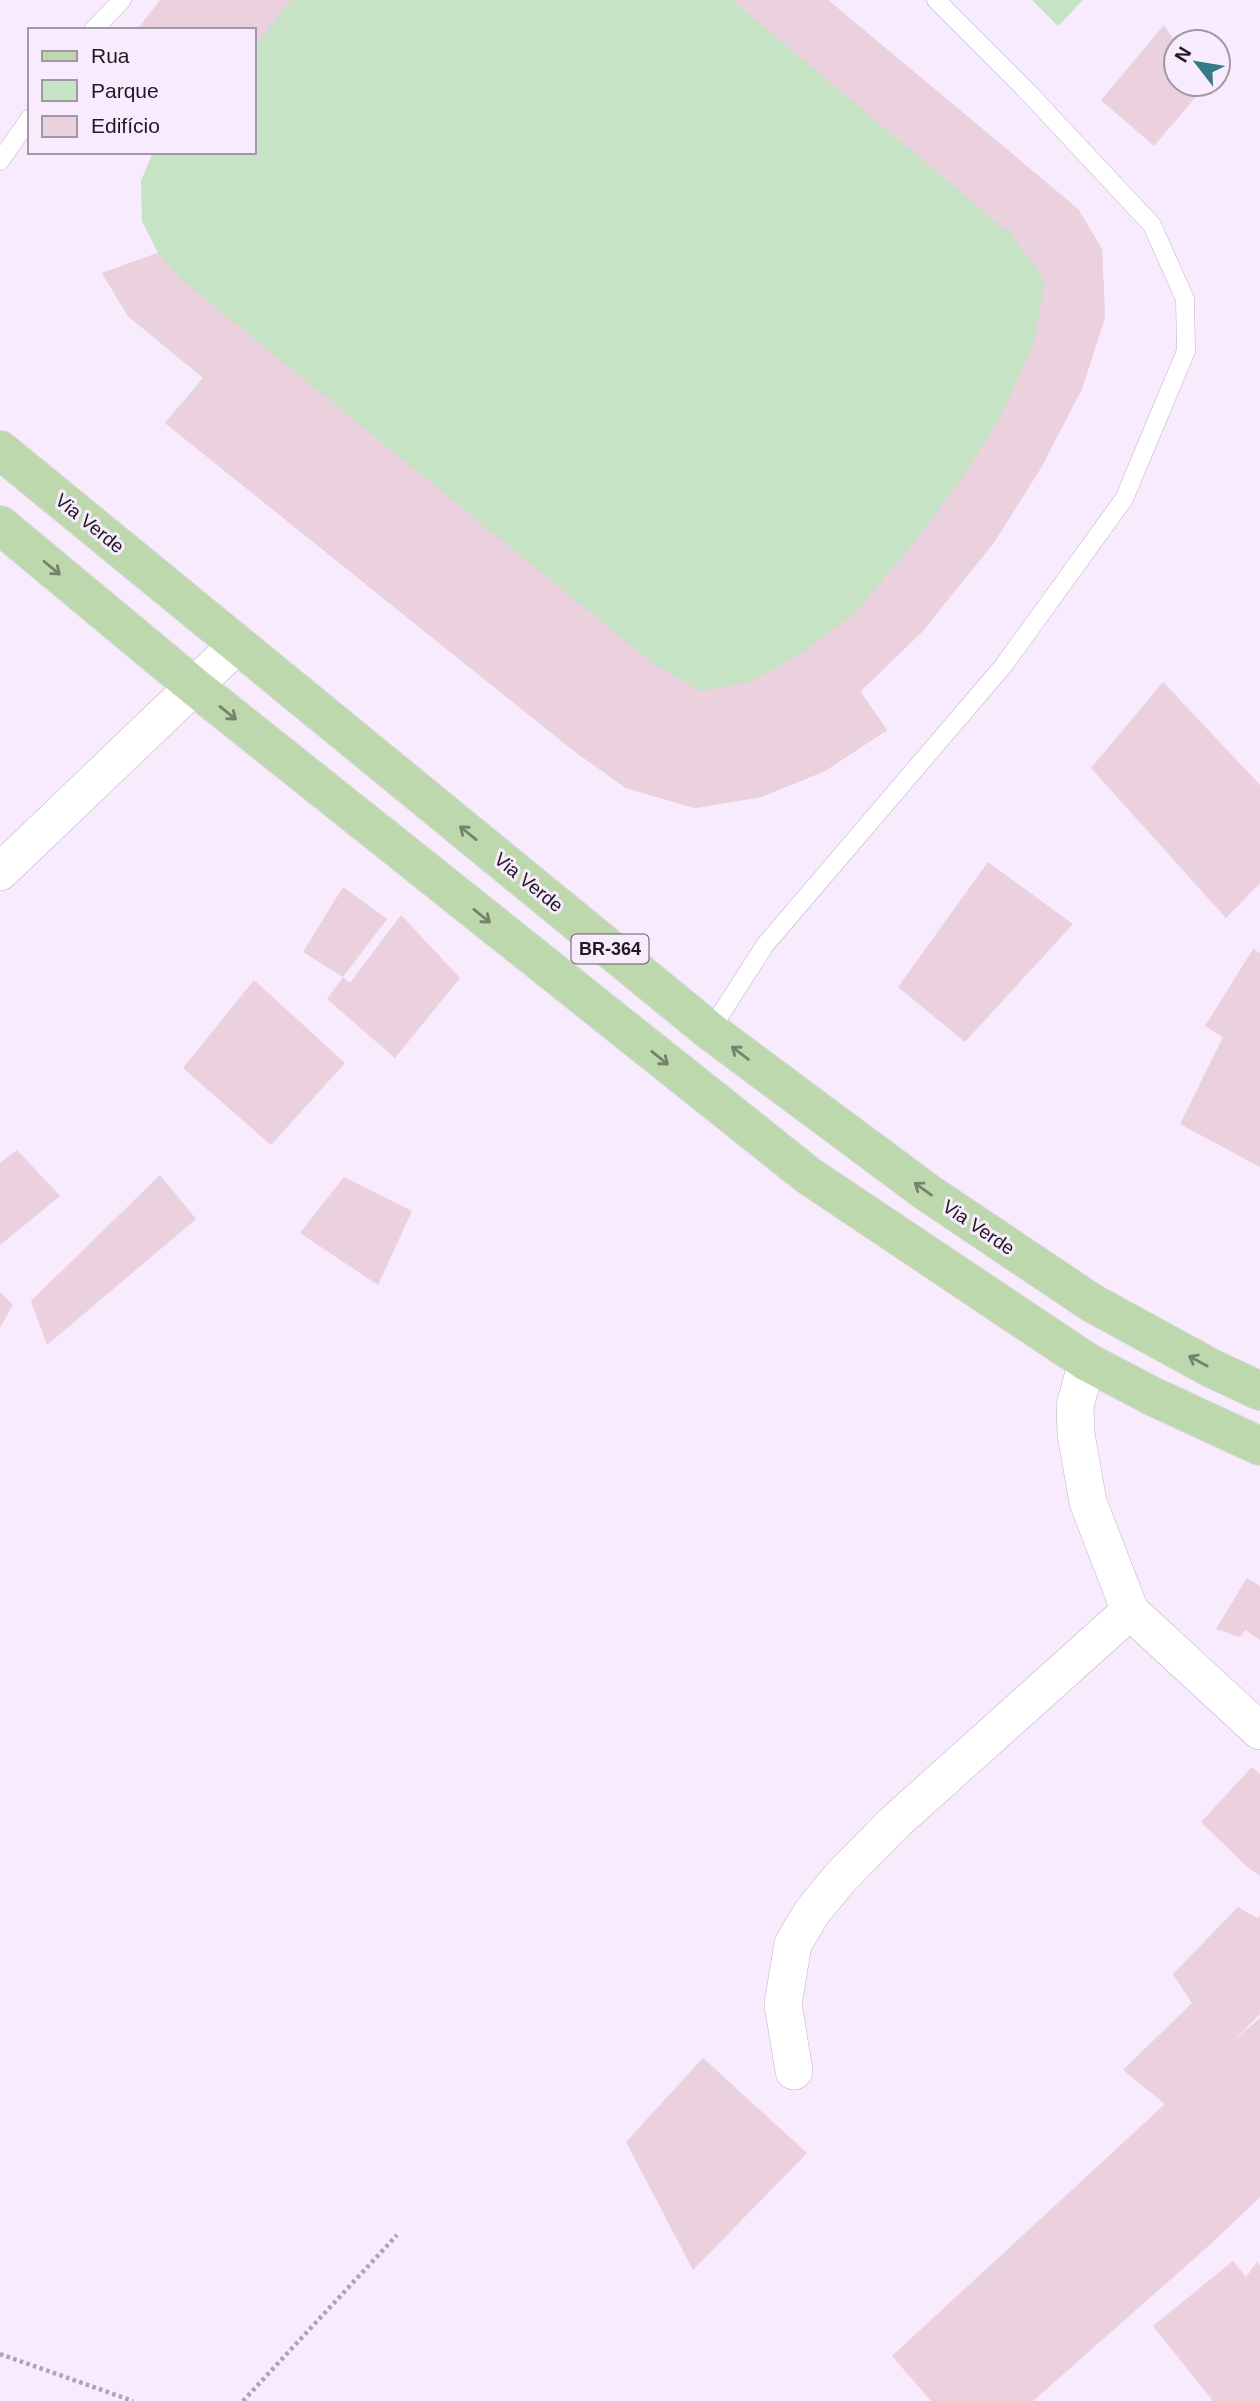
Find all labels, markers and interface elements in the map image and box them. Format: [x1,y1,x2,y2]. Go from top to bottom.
legend [28,28,256,154]
north arrow [1162,28,1232,98]
text: N [1170,43,1195,66]
text: Rua [91,44,130,67]
text: Parque [91,79,159,102]
text: Edifício [91,114,160,137]
street label: Via Verde [51,489,128,557]
one-way arrow [43,560,61,576]
one-way arrow [218,705,236,721]
one-way arrow [460,825,478,841]
street label: Via Verde [490,848,567,916]
one-way arrow [473,908,491,924]
road number: BR-364 [572,934,648,964]
one-way arrow [731,1046,750,1061]
one-way arrow [651,1050,669,1065]
one-way arrow [914,1182,933,1196]
street label: Via Verde [939,1196,1019,1259]
one-way arrow [1189,1354,1209,1368]

